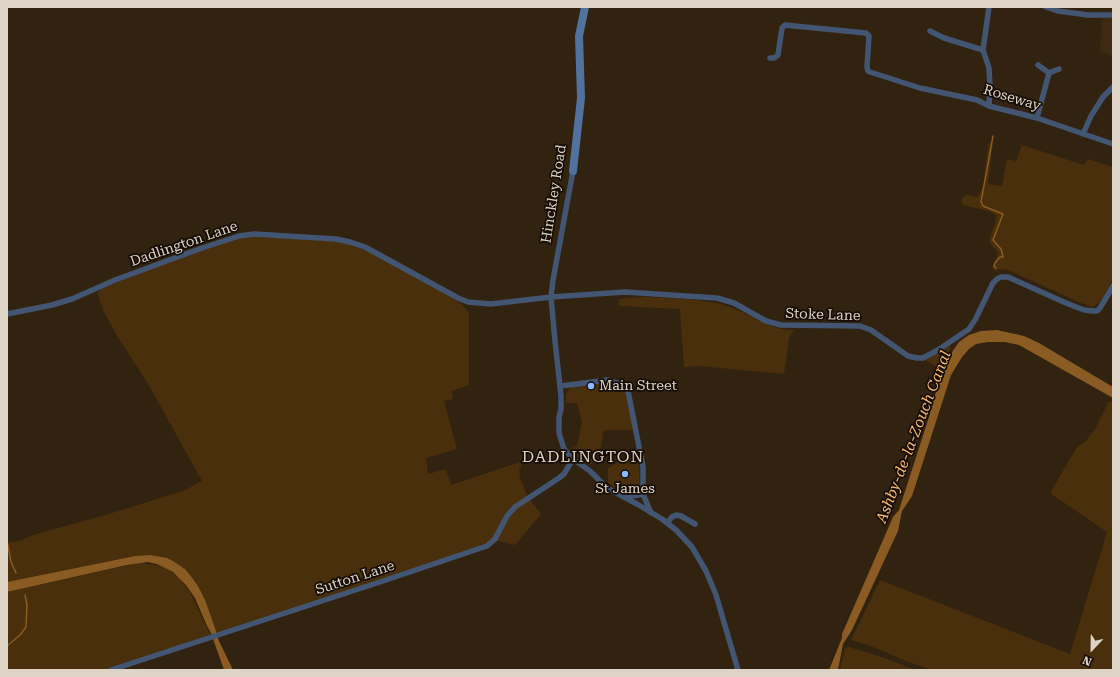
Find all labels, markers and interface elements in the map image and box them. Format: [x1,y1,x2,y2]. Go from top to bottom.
street label: Roseway [981,81,1043,115]
street label: Hinckley Road [538,144,570,244]
street label: Dadlington Lane [128,218,240,270]
street label: Stoke Lane [785,305,861,325]
water label: Ashby-de-la-Zouch Canal [873,348,955,526]
place label: Main Street [599,378,677,394]
marker: Main Street [586,381,596,391]
district label: DADLINGTON [522,447,644,467]
marker: St James [620,469,630,479]
place label: St James [595,481,655,497]
street label: Sutton Lane [313,557,397,599]
north arrow [1072,629,1112,669]
text: N [1081,653,1094,668]

